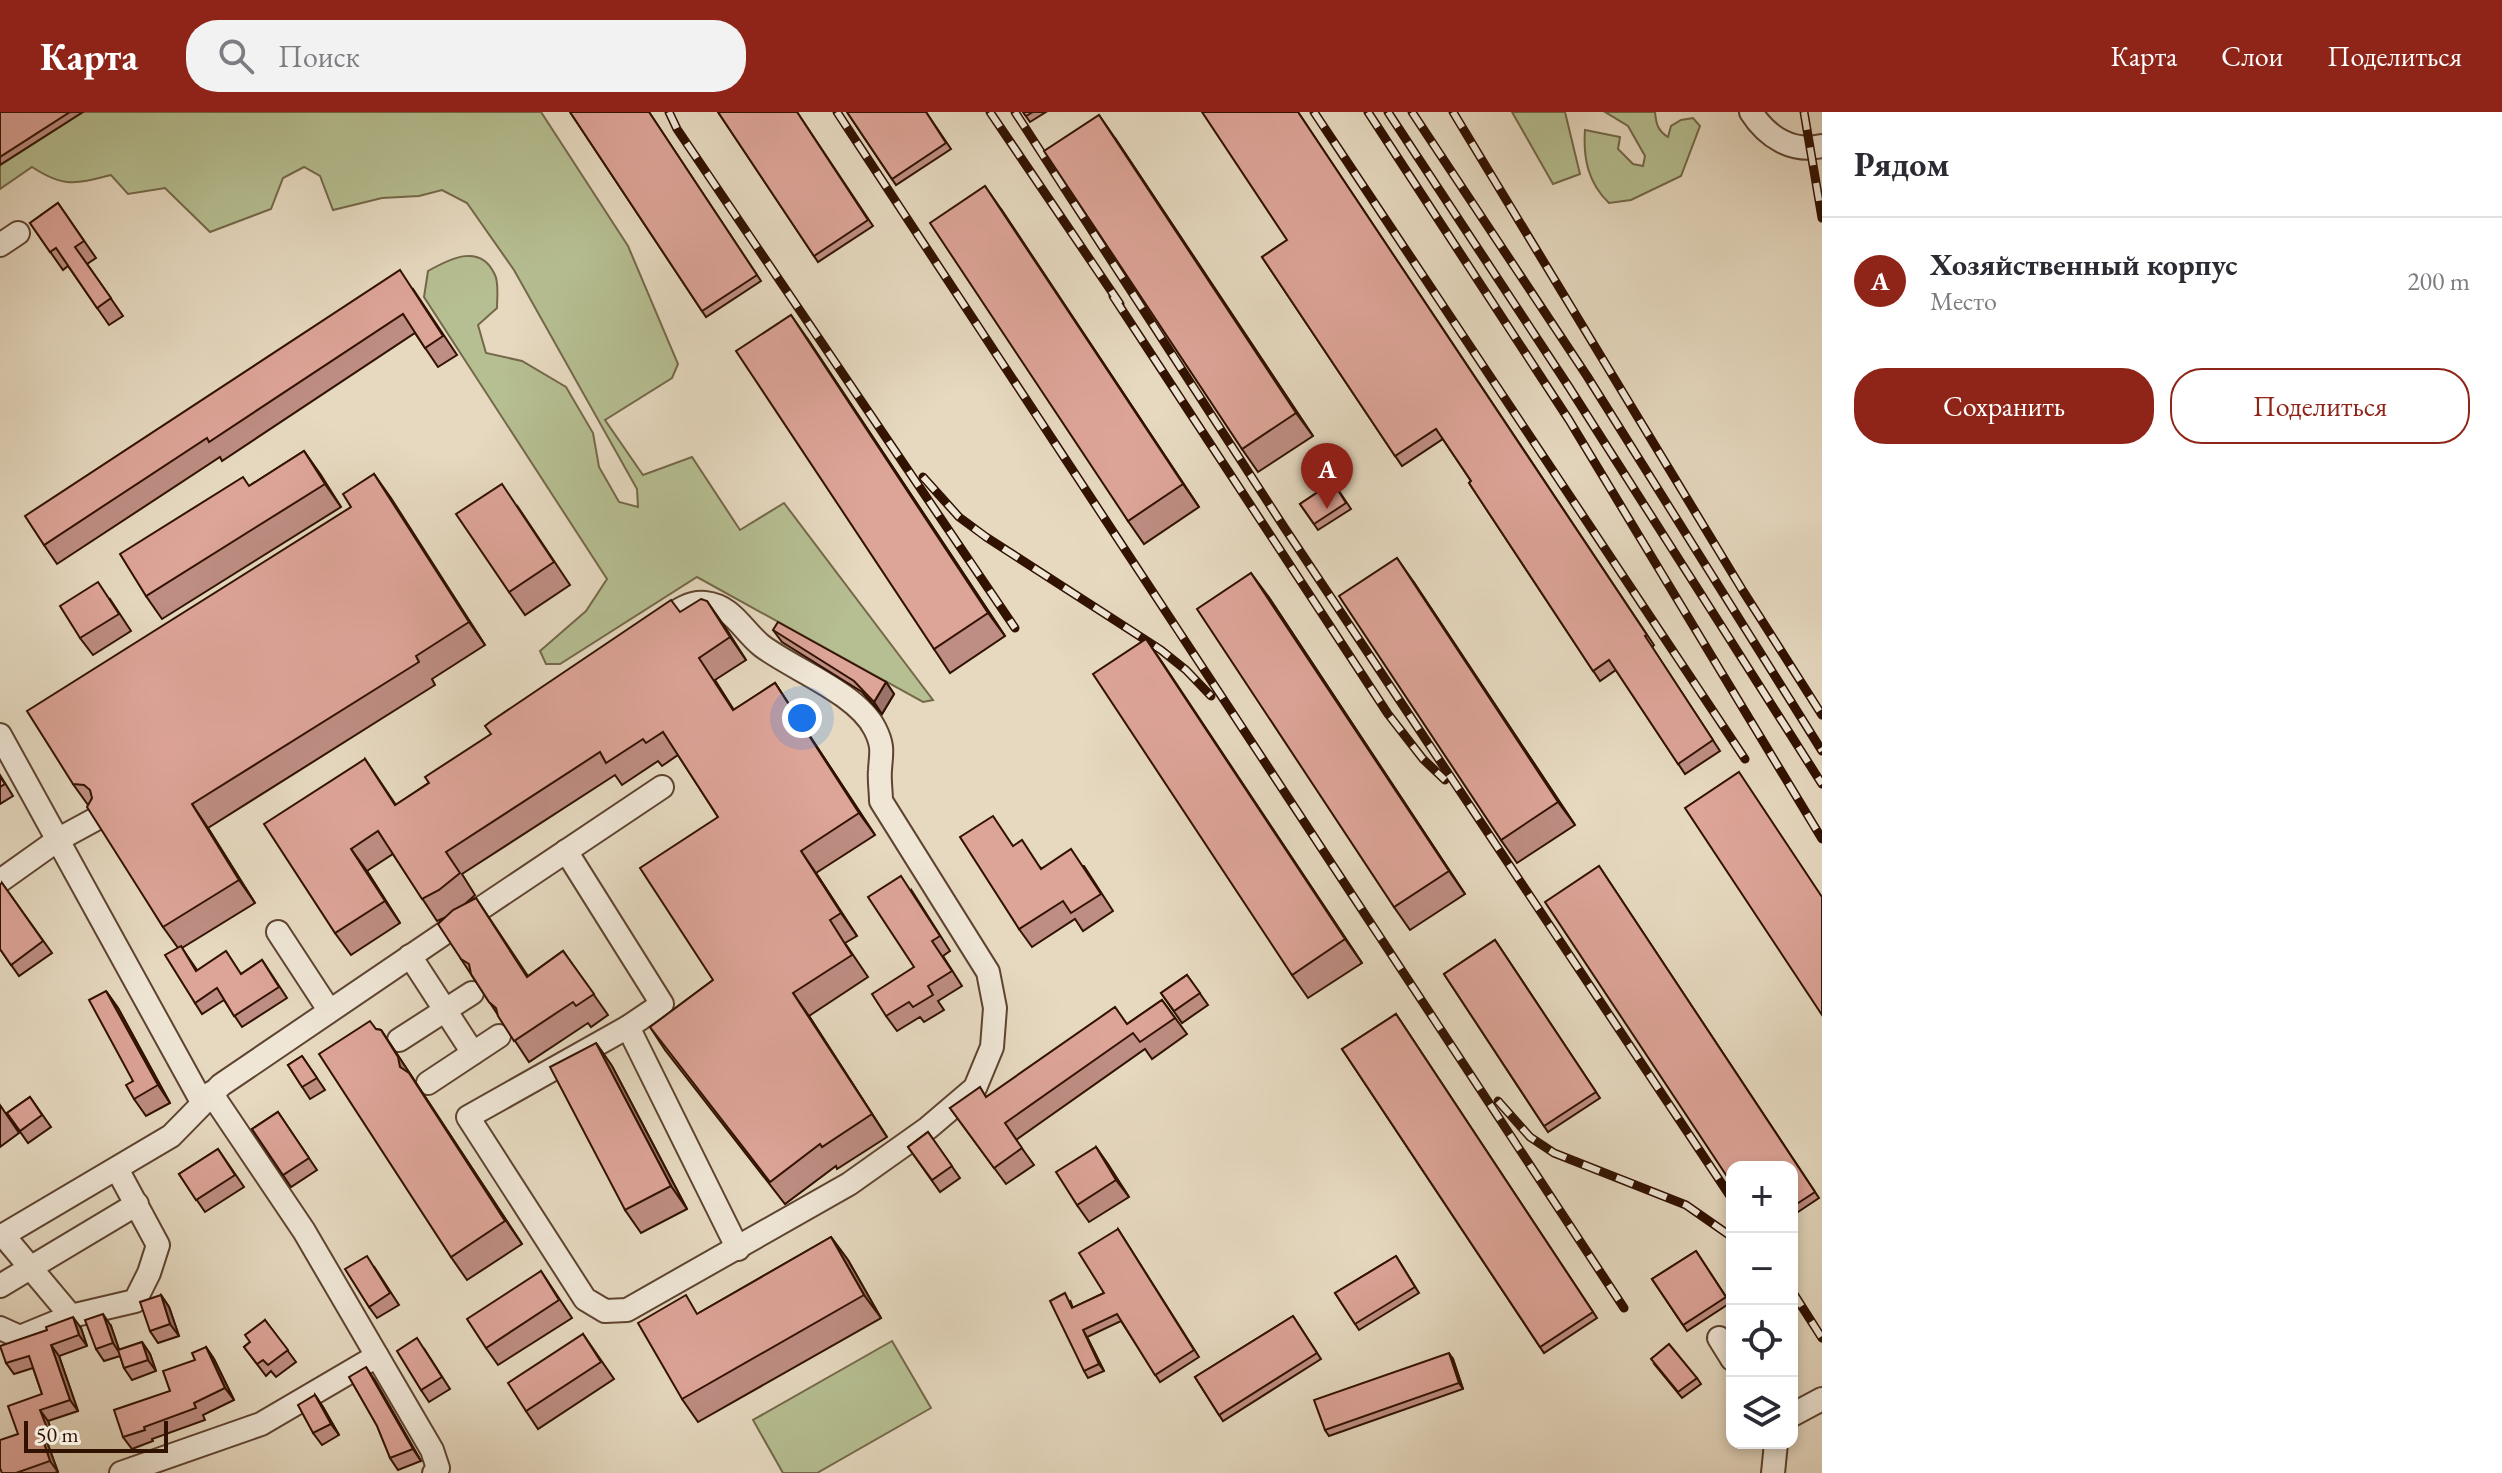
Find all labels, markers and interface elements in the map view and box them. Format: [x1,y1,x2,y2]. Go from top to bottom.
search box [186,20,746,92]
text: Карта [40,32,138,81]
icon: search [214,34,258,78]
text: Поиск [278,37,360,76]
text: Карта [2110,38,2177,74]
text: Слои [2221,38,2283,74]
text: Поделиться [2327,38,2462,74]
text: Рядом [1854,142,1949,186]
text: Хозяйственный корпус [1930,245,2238,284]
text: A [1871,264,1889,298]
text: 200 m [2407,264,2470,298]
text: Место [1930,284,1997,318]
button: Сохранить [1854,368,2154,444]
button: Поделиться [2170,368,2470,444]
pin: A [1301,443,1353,509]
your location [782,698,822,738]
map controls [1726,1161,1798,1449]
button: + [1726,1161,1798,1233]
button: − [1726,1233,1798,1305]
button: locate [1726,1305,1798,1377]
button: layers [1726,1377,1798,1449]
scale bar [24,1417,168,1453]
text: 50 m [36,1420,79,1449]

